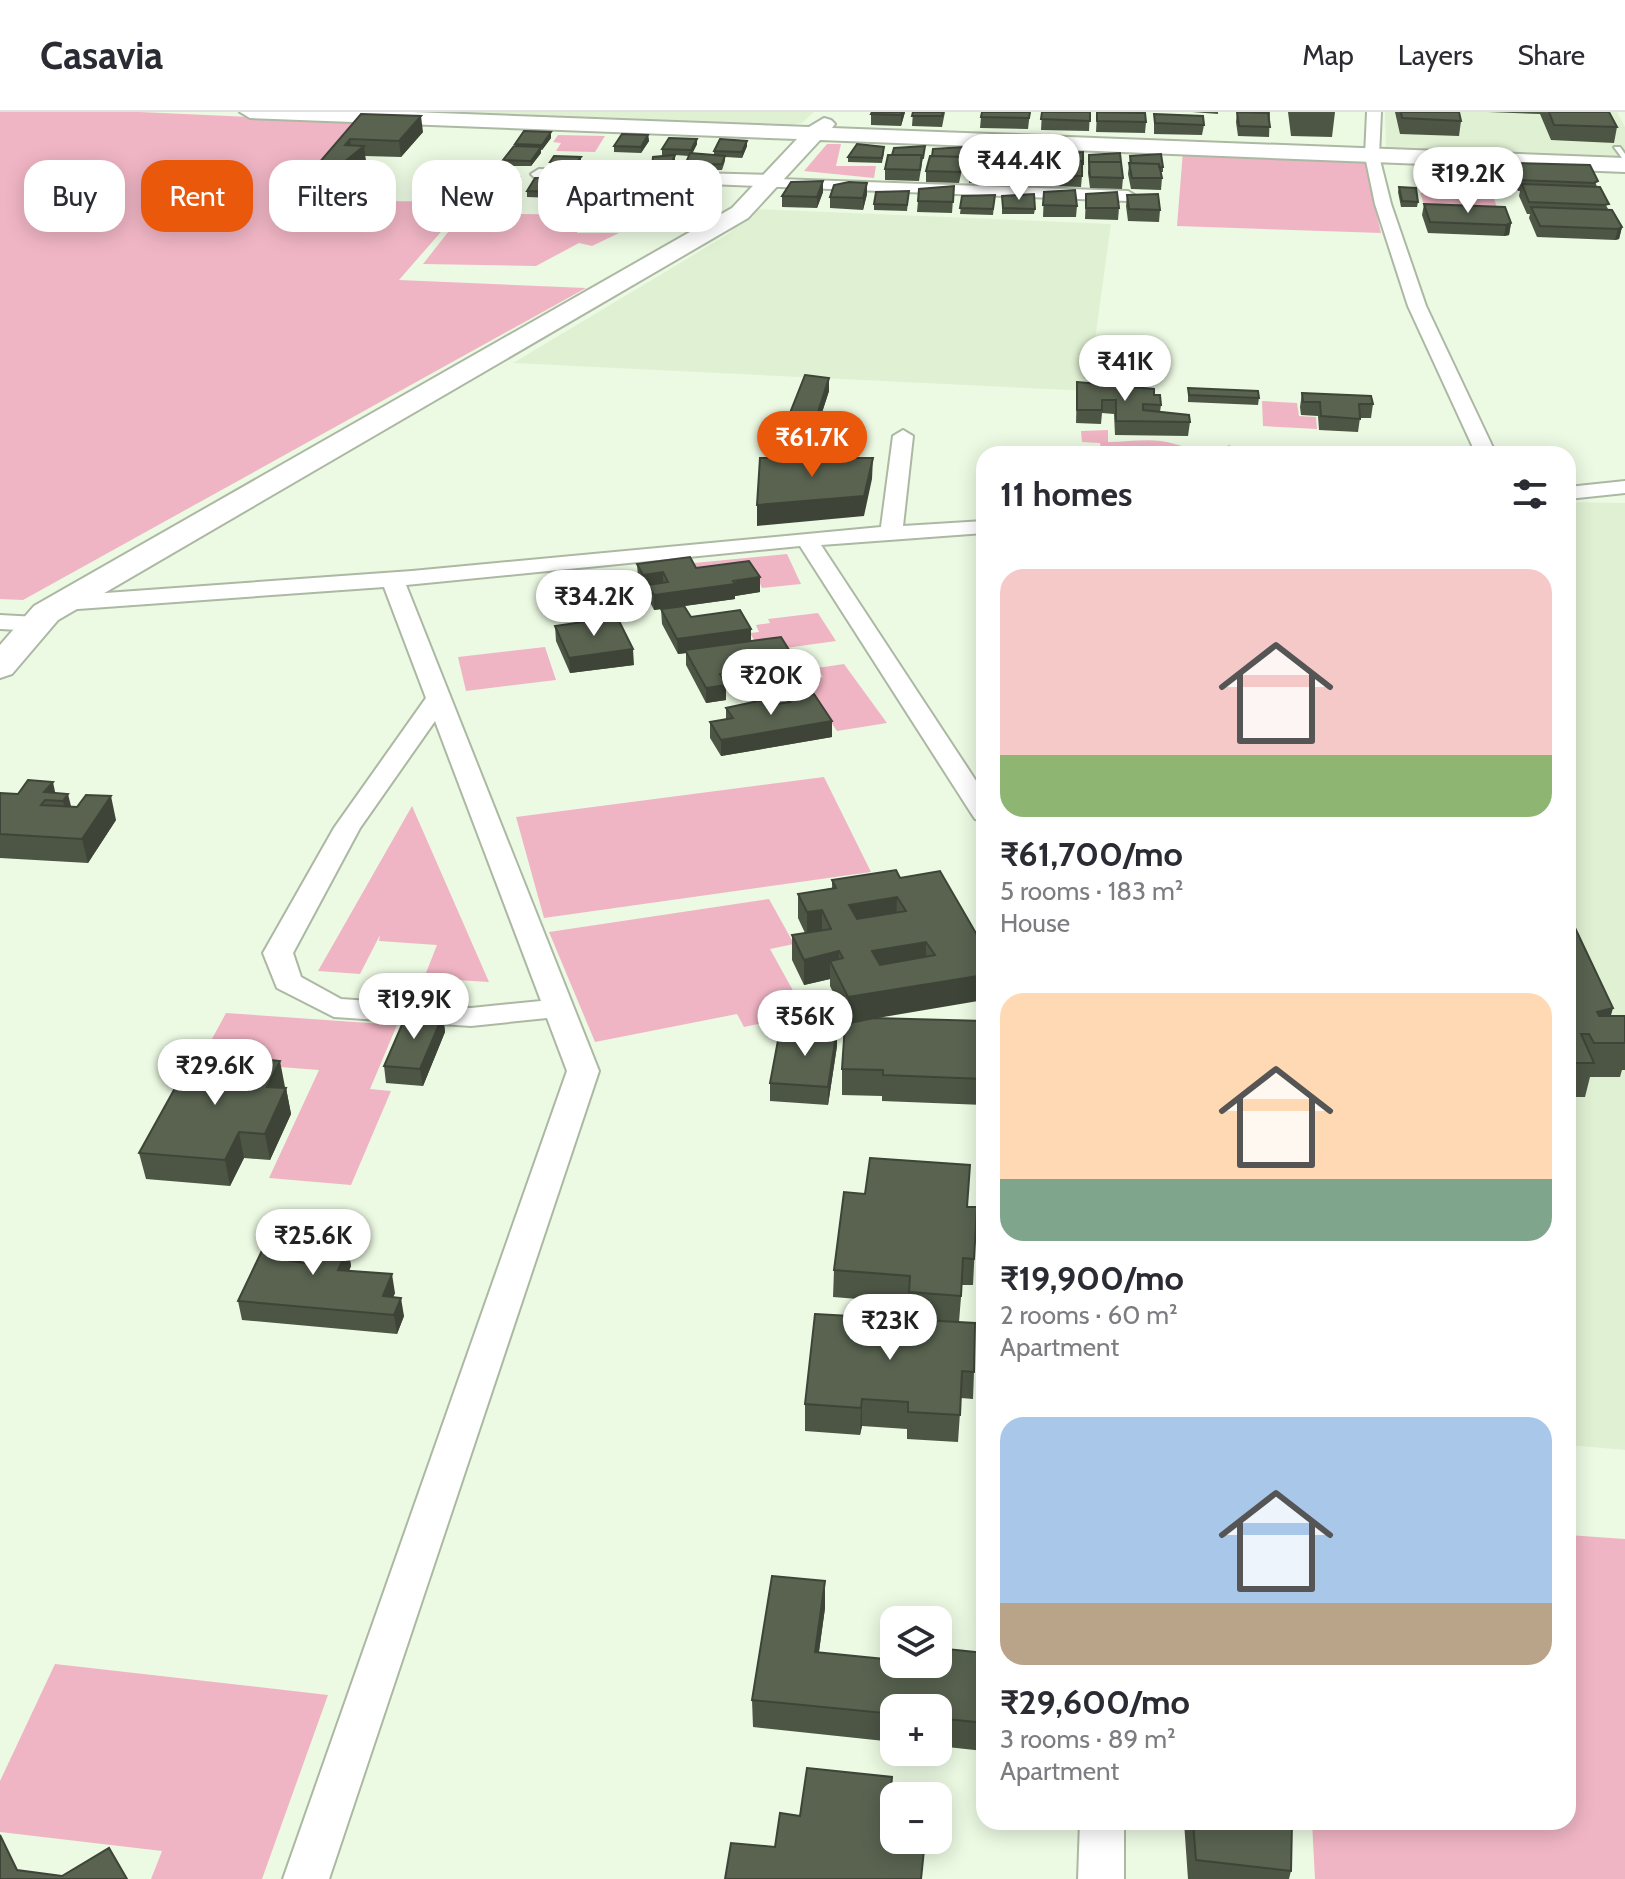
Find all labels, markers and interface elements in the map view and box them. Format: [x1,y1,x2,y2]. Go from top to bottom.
text: Casavia [40,32,163,79]
text: Map [1302,38,1354,72]
text: Layers [1398,38,1473,72]
text: Share [1517,38,1585,72]
pin: ₹44.4K [954,134,1084,202]
text: ₹44.4K [977,144,1061,176]
pin: ₹19.2K [1403,147,1533,215]
text: ₹19.2K [1431,157,1505,189]
chip: Buy [24,160,125,232]
chip: Rent [141,160,253,232]
chip: Filters [269,160,396,232]
chip: New [412,160,522,232]
chip: Apartment [538,160,722,232]
pin: ₹41K [1078,335,1172,403]
text: ₹41K [1097,345,1153,377]
pin: ₹61.7K [747,411,877,479]
text: ₹61.7K [775,421,849,453]
icon: filters [1508,472,1552,516]
text: 11 homes [1000,473,1132,515]
pin: ₹34.2K [529,570,659,638]
text: ₹34.2K [554,580,634,612]
icon: home [1204,621,1348,765]
pin: ₹20K [724,649,818,717]
text: ₹20K [740,659,802,691]
text: ₹61,700/mo [1000,833,1183,875]
text: 5 rooms · 183 m² [1000,875,1183,907]
text: House [1000,907,1070,939]
pin: ₹19.9K [349,973,479,1041]
text: ₹19.9K [377,983,451,1015]
pin: ₹56K [758,990,852,1058]
text: ₹56K [775,1000,835,1032]
pin: ₹29.6K [150,1039,280,1107]
icon: home [1204,1045,1348,1189]
text: ₹29.6K [176,1049,254,1081]
pin: ₹25.6K [248,1209,378,1277]
text: ₹25.6K [274,1219,352,1251]
text: ₹19,900/mo [1000,1257,1184,1299]
pin: ₹23K [843,1294,937,1362]
text: 2 rooms · 60 m² [1000,1299,1178,1331]
text: ₹23K [861,1304,919,1336]
text: Apartment [1000,1331,1119,1363]
icon: home [1204,1469,1348,1613]
map controls [880,1606,952,1854]
button: layers [880,1606,952,1678]
text: ₹29,600/mo [1000,1681,1190,1723]
button: + [880,1694,952,1766]
text: 3 rooms · 89 m² [1000,1723,1176,1755]
text: Apartment [1000,1755,1119,1787]
button: − [880,1782,952,1854]

